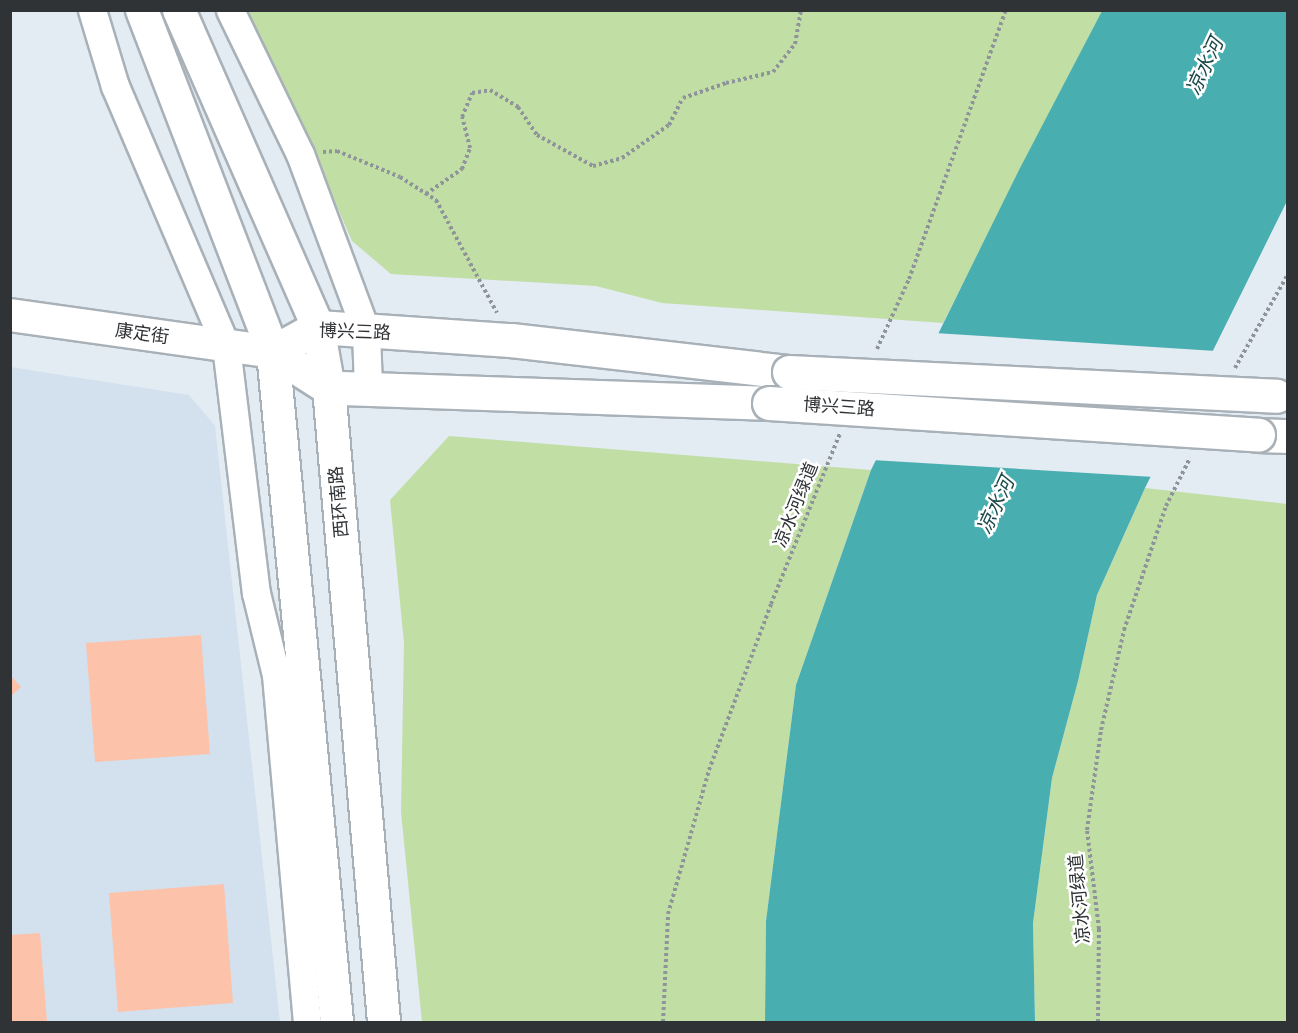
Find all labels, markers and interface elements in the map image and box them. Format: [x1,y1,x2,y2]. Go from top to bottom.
water label: 凉水河 [1180,34,1228,98]
street label: 康定街 [114,320,170,348]
street label: 博兴三路 [319,320,391,344]
street label: 博兴三路 [802,394,876,420]
street label: 凉水河绿道 [769,459,823,551]
street label: 西环南路 [325,465,353,539]
water label: 凉水河 [971,473,1019,537]
street label: 凉水河绿道 [1065,853,1095,945]

